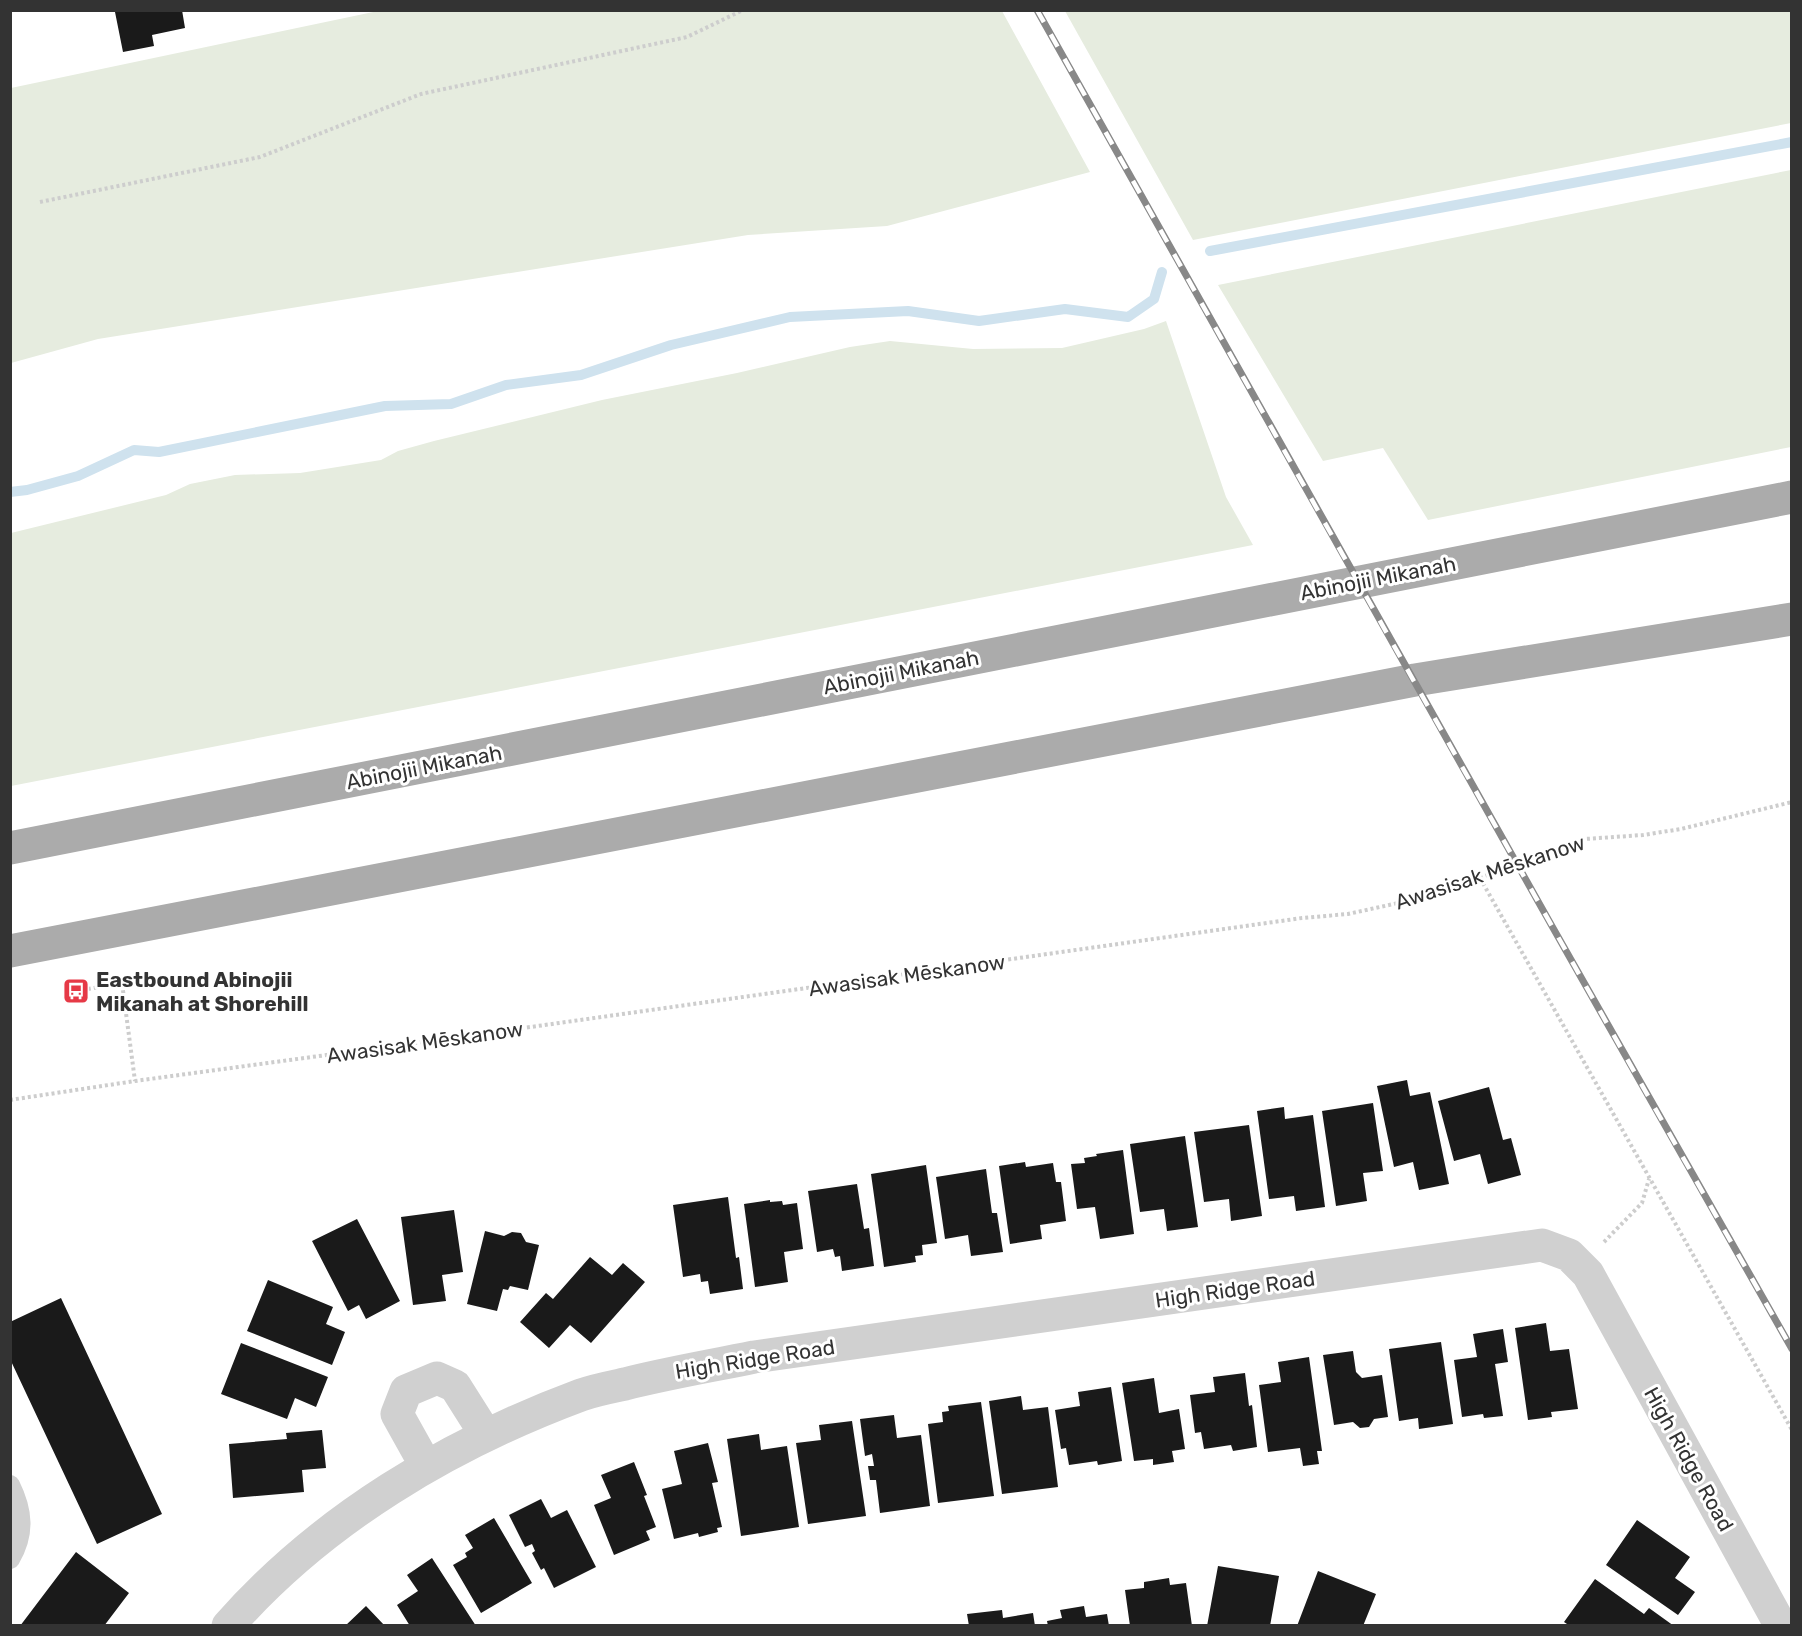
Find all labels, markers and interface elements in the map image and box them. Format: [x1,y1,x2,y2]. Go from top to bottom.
street label: Abinojii Mikanah [1298,551,1458,605]
street label: Abinojii Mikanah [821,645,981,699]
street label: Abinojii Mikanah [344,740,504,794]
street label: Awasisak Mēskanow [1392,829,1588,915]
street label: Awasisak Mēskanow [807,949,1007,1001]
place label: Eastbound Abinojii Mikanah at Shorehill [96,967,308,1016]
bus stop icon: Eastbound Abinojii Mikanah at Shorehill [61,976,91,1006]
street label: Awasisak Mēskanow [325,1016,525,1068]
street label: High Ridge Road [1153,1265,1317,1313]
street label: High Ridge Road [673,1334,837,1384]
street label: High Ridge Road [1639,1382,1739,1536]

